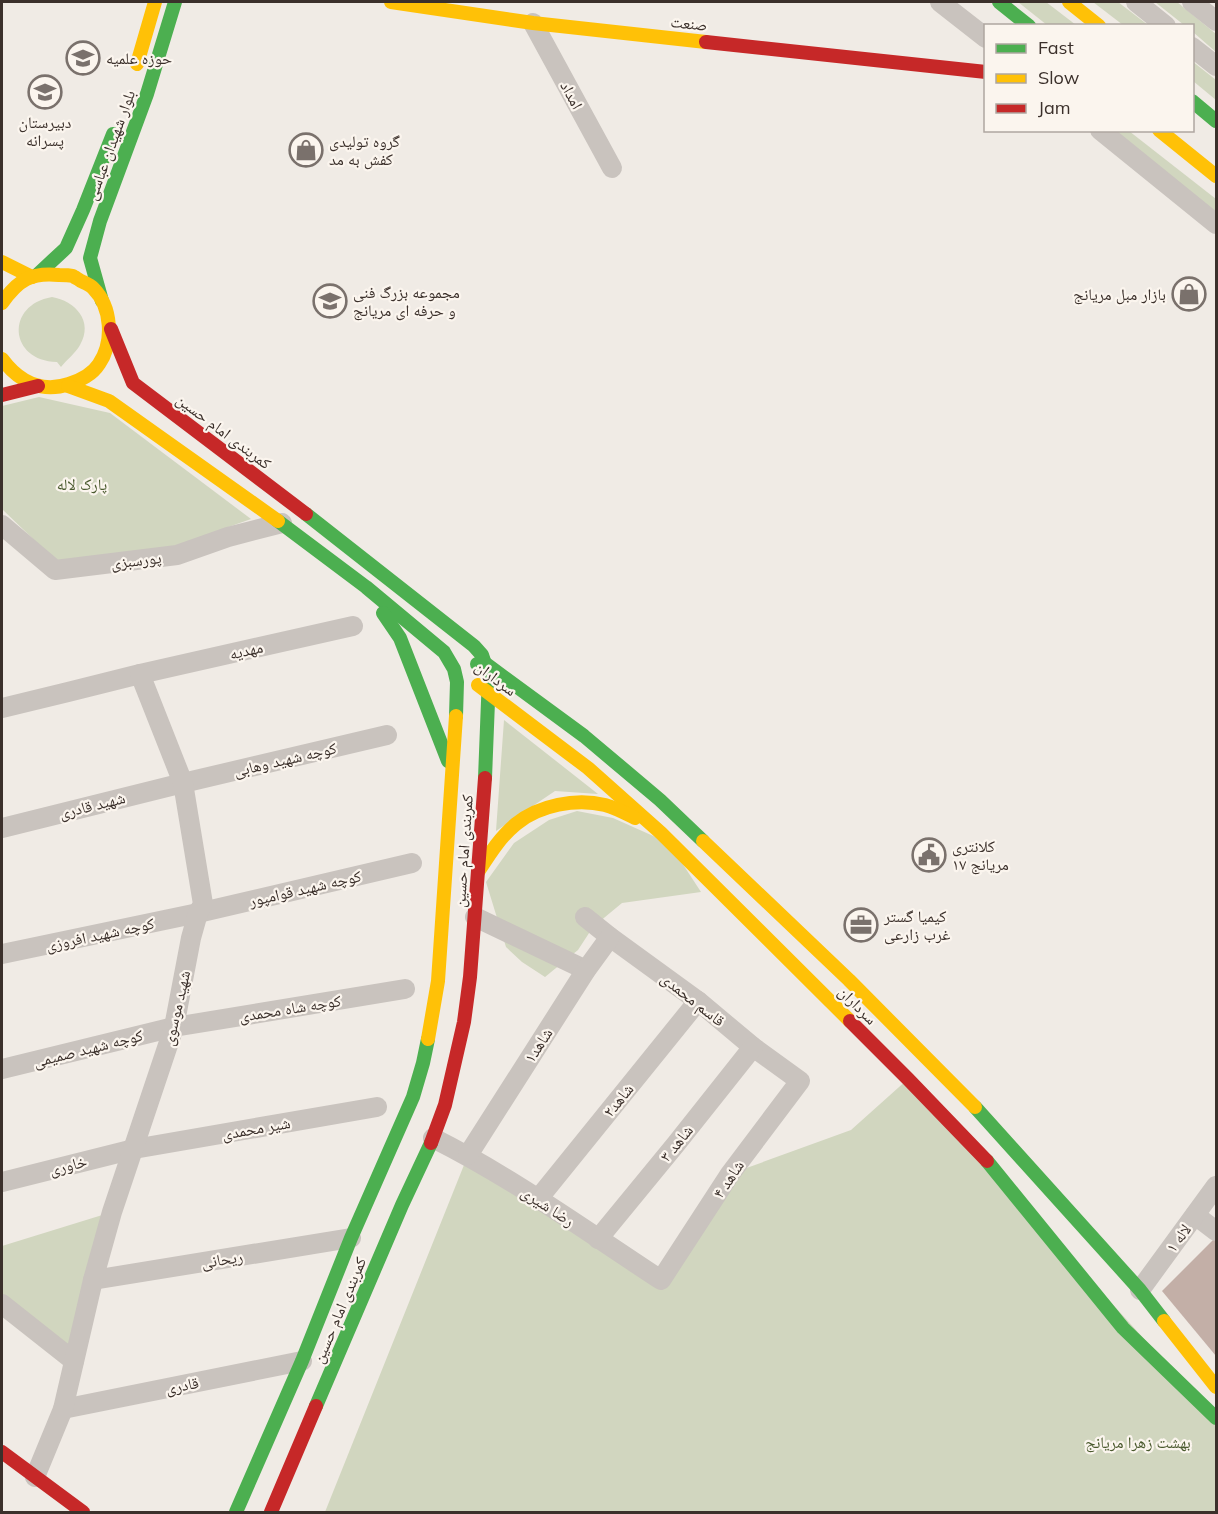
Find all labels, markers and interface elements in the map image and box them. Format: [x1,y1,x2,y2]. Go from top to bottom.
street label: صنعت [670,11,708,35]
legend [984,24,1194,132]
text: Fast [1038,36,1074,59]
school or university icon: حوزه علمیه [65,40,101,76]
place label: حوزه علمیه [106,48,172,68]
text: Slow [1038,66,1080,89]
school or university icon: دبیرستان پسرانه [27,74,63,110]
street label: امداد [556,77,588,113]
street label: بلوار شهیدان عباسی [81,87,140,203]
text: Jam [1038,96,1071,119]
place label: دبیرستان پسرانه [19,112,71,150]
place label: گروه تولیدی کفش به مد [329,131,400,170]
shop icon: گروه تولیدی کفش به مد [288,132,324,168]
shop icon: بازار مبل مریانج [1171,276,1207,312]
place label: مجموعه بزرگ فنی و حرفه ای مریانج [353,282,460,321]
school or university icon: مجموعه بزرگ فنی و حرفه ای مریانج [312,283,348,319]
place label: بازار مبل مریانج [1073,284,1166,305]
street label: کمربندی امام حسین [172,389,276,474]
park label: پارک لاله [57,474,107,494]
street label: پورسبزی [110,547,163,574]
street label: مهدیه [227,636,265,664]
street label: سرداران [471,656,521,701]
street label: کوچه شهید وهابی [232,737,339,782]
street label: شهید قادری [57,787,127,824]
street label: کمربندی امام حسین [449,793,478,908]
place label: کلانتری ۱۷ مریانج [952,836,1009,875]
public building icon: کلانتری ۱۷ مریانج [911,837,947,873]
street label: کوچه شهید قوامپور [246,865,363,911]
place label: کیمیا گستر غرب زارعی [883,906,950,945]
office icon: کیمیا گستر غرب زارعی [843,907,879,943]
street label: کوچه شهید افروزی [44,913,157,956]
street label: شهید موسوی [158,968,195,1048]
street label: قاسم محمدی [656,968,729,1031]
street label: سرداران [834,981,882,1029]
street label: کوچه شاه محمدی [238,990,343,1027]
street label: شاهد۱ [519,1024,557,1066]
street label: کوچه شهید صمیمی [31,1025,146,1072]
street label: شاهد۲ [598,1079,638,1121]
street label: شیر محمدی [220,1112,292,1145]
street label: شاهد ۳ [655,1121,697,1165]
street label: خاوری [47,1151,89,1180]
street label: شاهد ۴ [708,1156,748,1202]
street label: رضا شیری [517,1181,578,1231]
street label: لاله ۱ [1161,1220,1195,1256]
street label: ریحانی [200,1246,244,1273]
street label: کمربندی امام حسین [308,1254,371,1367]
street label: قادری [164,1372,201,1399]
park label: بهشت زهرا مریانج [1085,1432,1191,1453]

